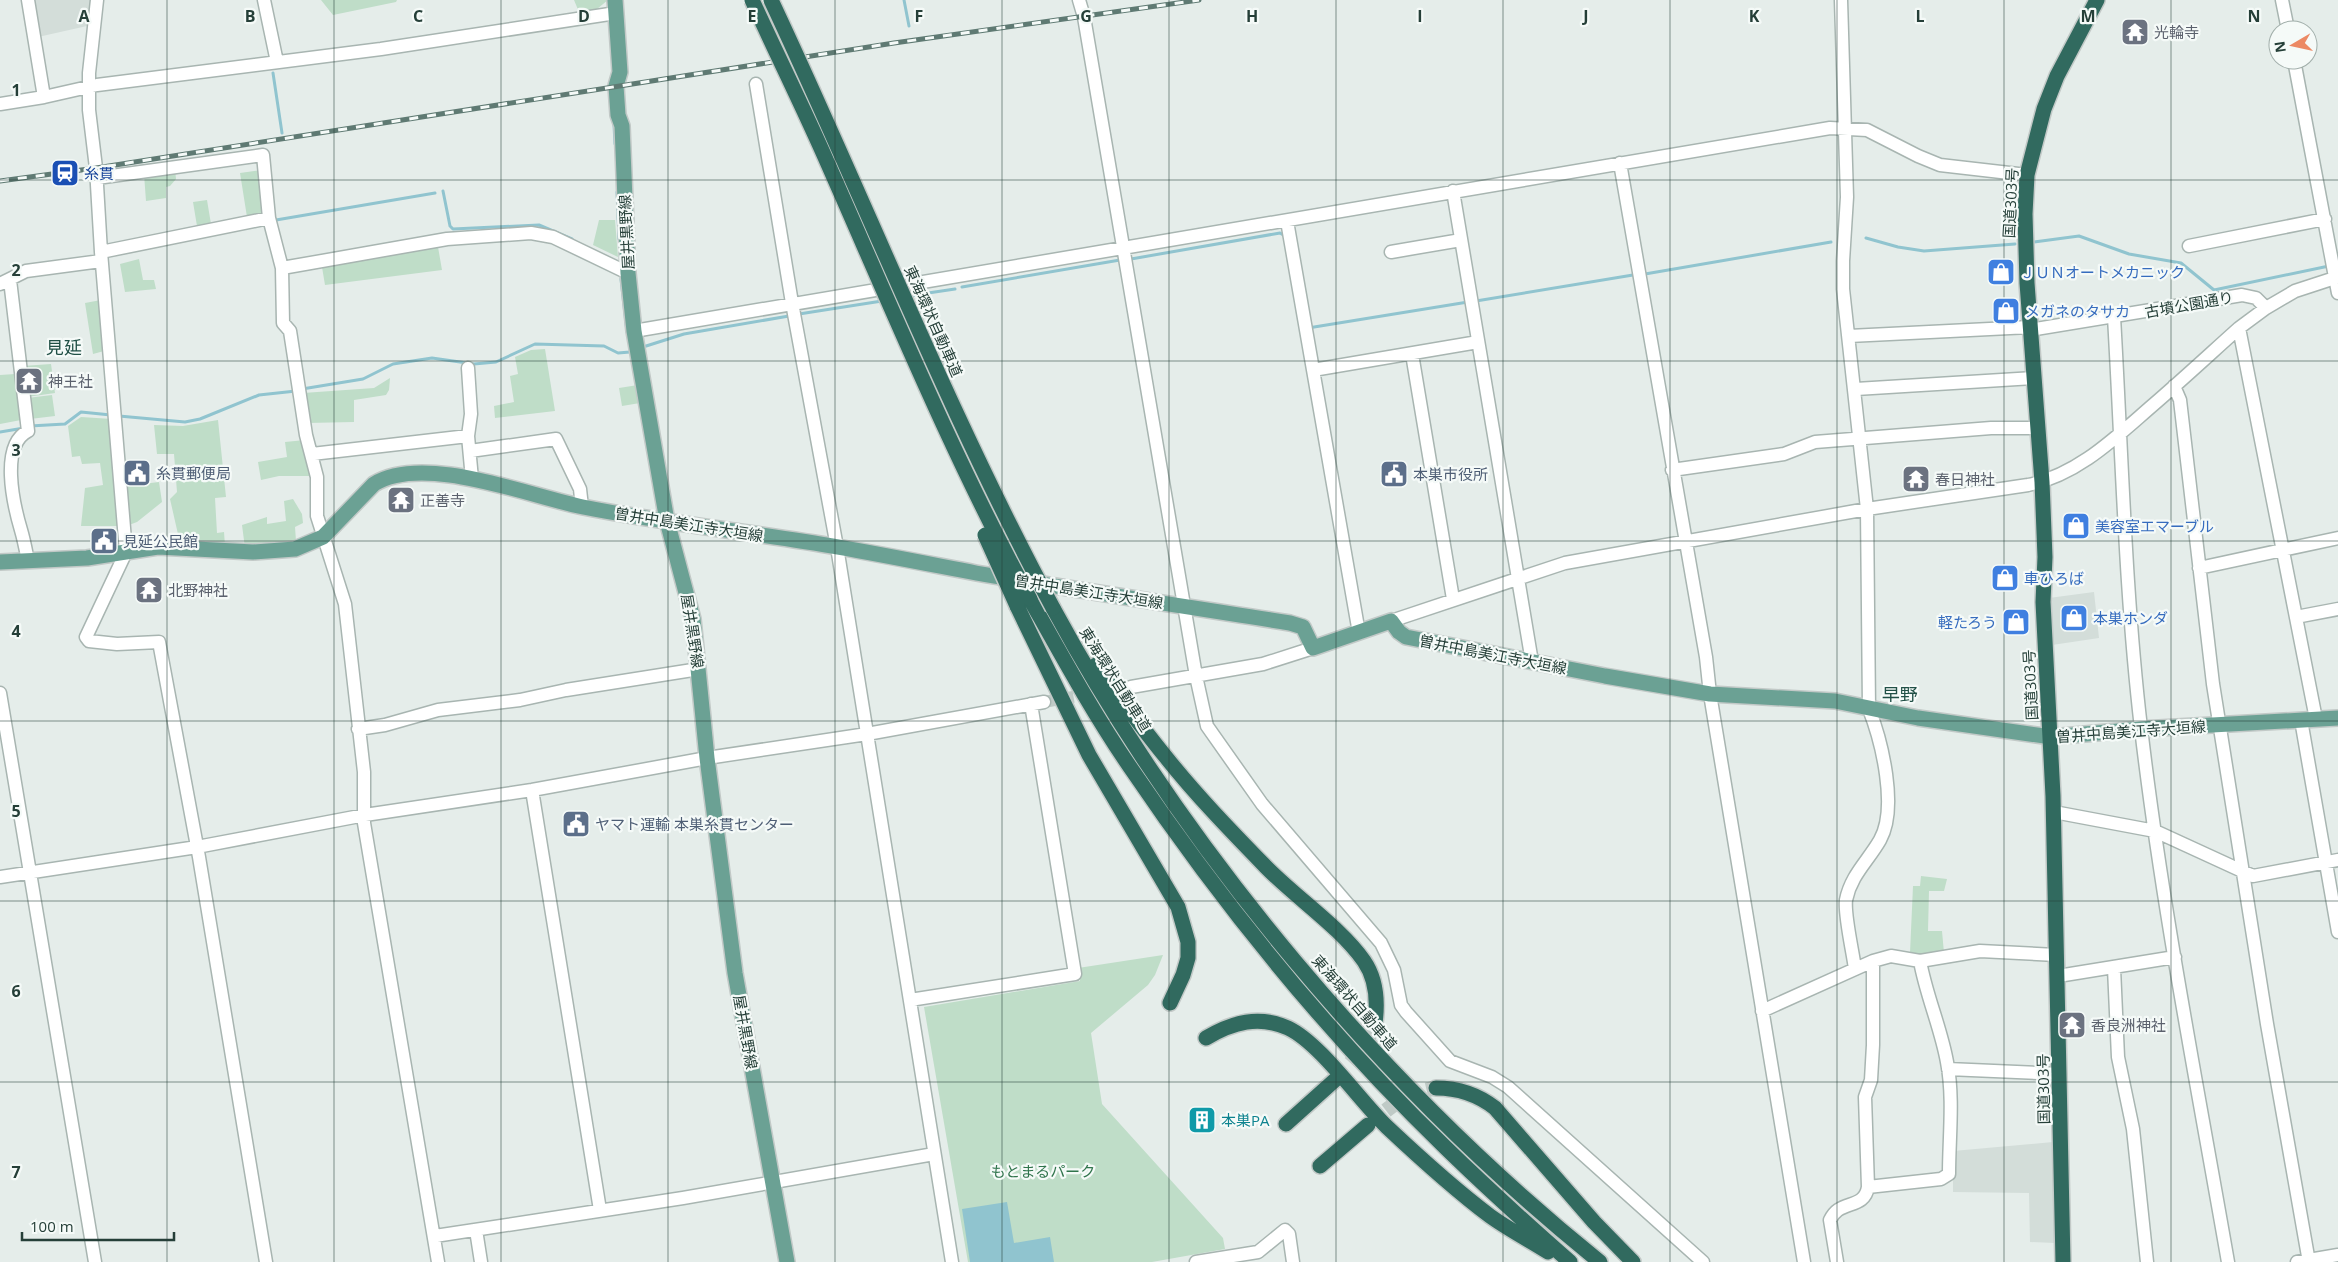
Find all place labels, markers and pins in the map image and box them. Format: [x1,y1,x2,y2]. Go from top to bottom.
temple icon: 光輪寺 [2120,17,2150,47]
place label: 光輪寺 [2154,22,2199,42]
station icon: 糸貫 [50,158,80,188]
place label: 糸貫 [84,163,114,183]
shop icon: ＪＵＮオートメカニック [1986,257,2016,287]
place label: ＪＵＮオートメカニック [2020,262,2185,282]
shop icon: メガネのタサカ [1991,296,2021,326]
place label: メガネのタサカ [2025,301,2130,321]
temple icon: 神王社 [14,366,44,396]
place label: 神王社 [48,371,93,391]
public building icon: 糸貫郵便局 [122,458,152,488]
public building icon: 本巣市役所 [1379,459,1409,489]
place label: 糸貫郵便局 [156,463,231,483]
place label: 本巣市役所 [1413,464,1488,484]
temple icon: 春日神社 [1901,464,1931,494]
place label: 春日神社 [1935,469,1995,489]
temple icon: 正善寺 [386,485,416,515]
place label: 正善寺 [420,490,465,510]
shop icon: 美容室エマーブル [2061,511,2091,541]
place label: 美容室エマーブル [2095,516,2214,536]
public building icon: 見延公民館 [89,526,119,556]
place label: 見延公民館 [123,531,198,551]
shop icon: 車ひろば [1990,563,2020,593]
place label: 車ひろば [2024,568,2084,588]
temple icon: 北野神社 [134,575,164,605]
place label: 北野神社 [168,580,228,600]
shop icon: 本巣ホンダ [2059,603,2089,633]
shop icon: 軽たろう [2001,607,2031,637]
place label: 本巣ホンダ [2093,608,2168,628]
place label: 軽たろう [1938,612,1997,632]
public building icon: ヤマト運輸 本巣糸貫センター [561,809,591,839]
place label: ヤマト運輸 本巣糸貫センター [595,814,794,834]
temple icon: 香良洲神社 [2057,1010,2087,1040]
place label: 香良洲神社 [2091,1015,2166,1035]
building icon: 本巣PA [1187,1105,1217,1135]
place label: 本巣PA [1221,1110,1270,1130]

